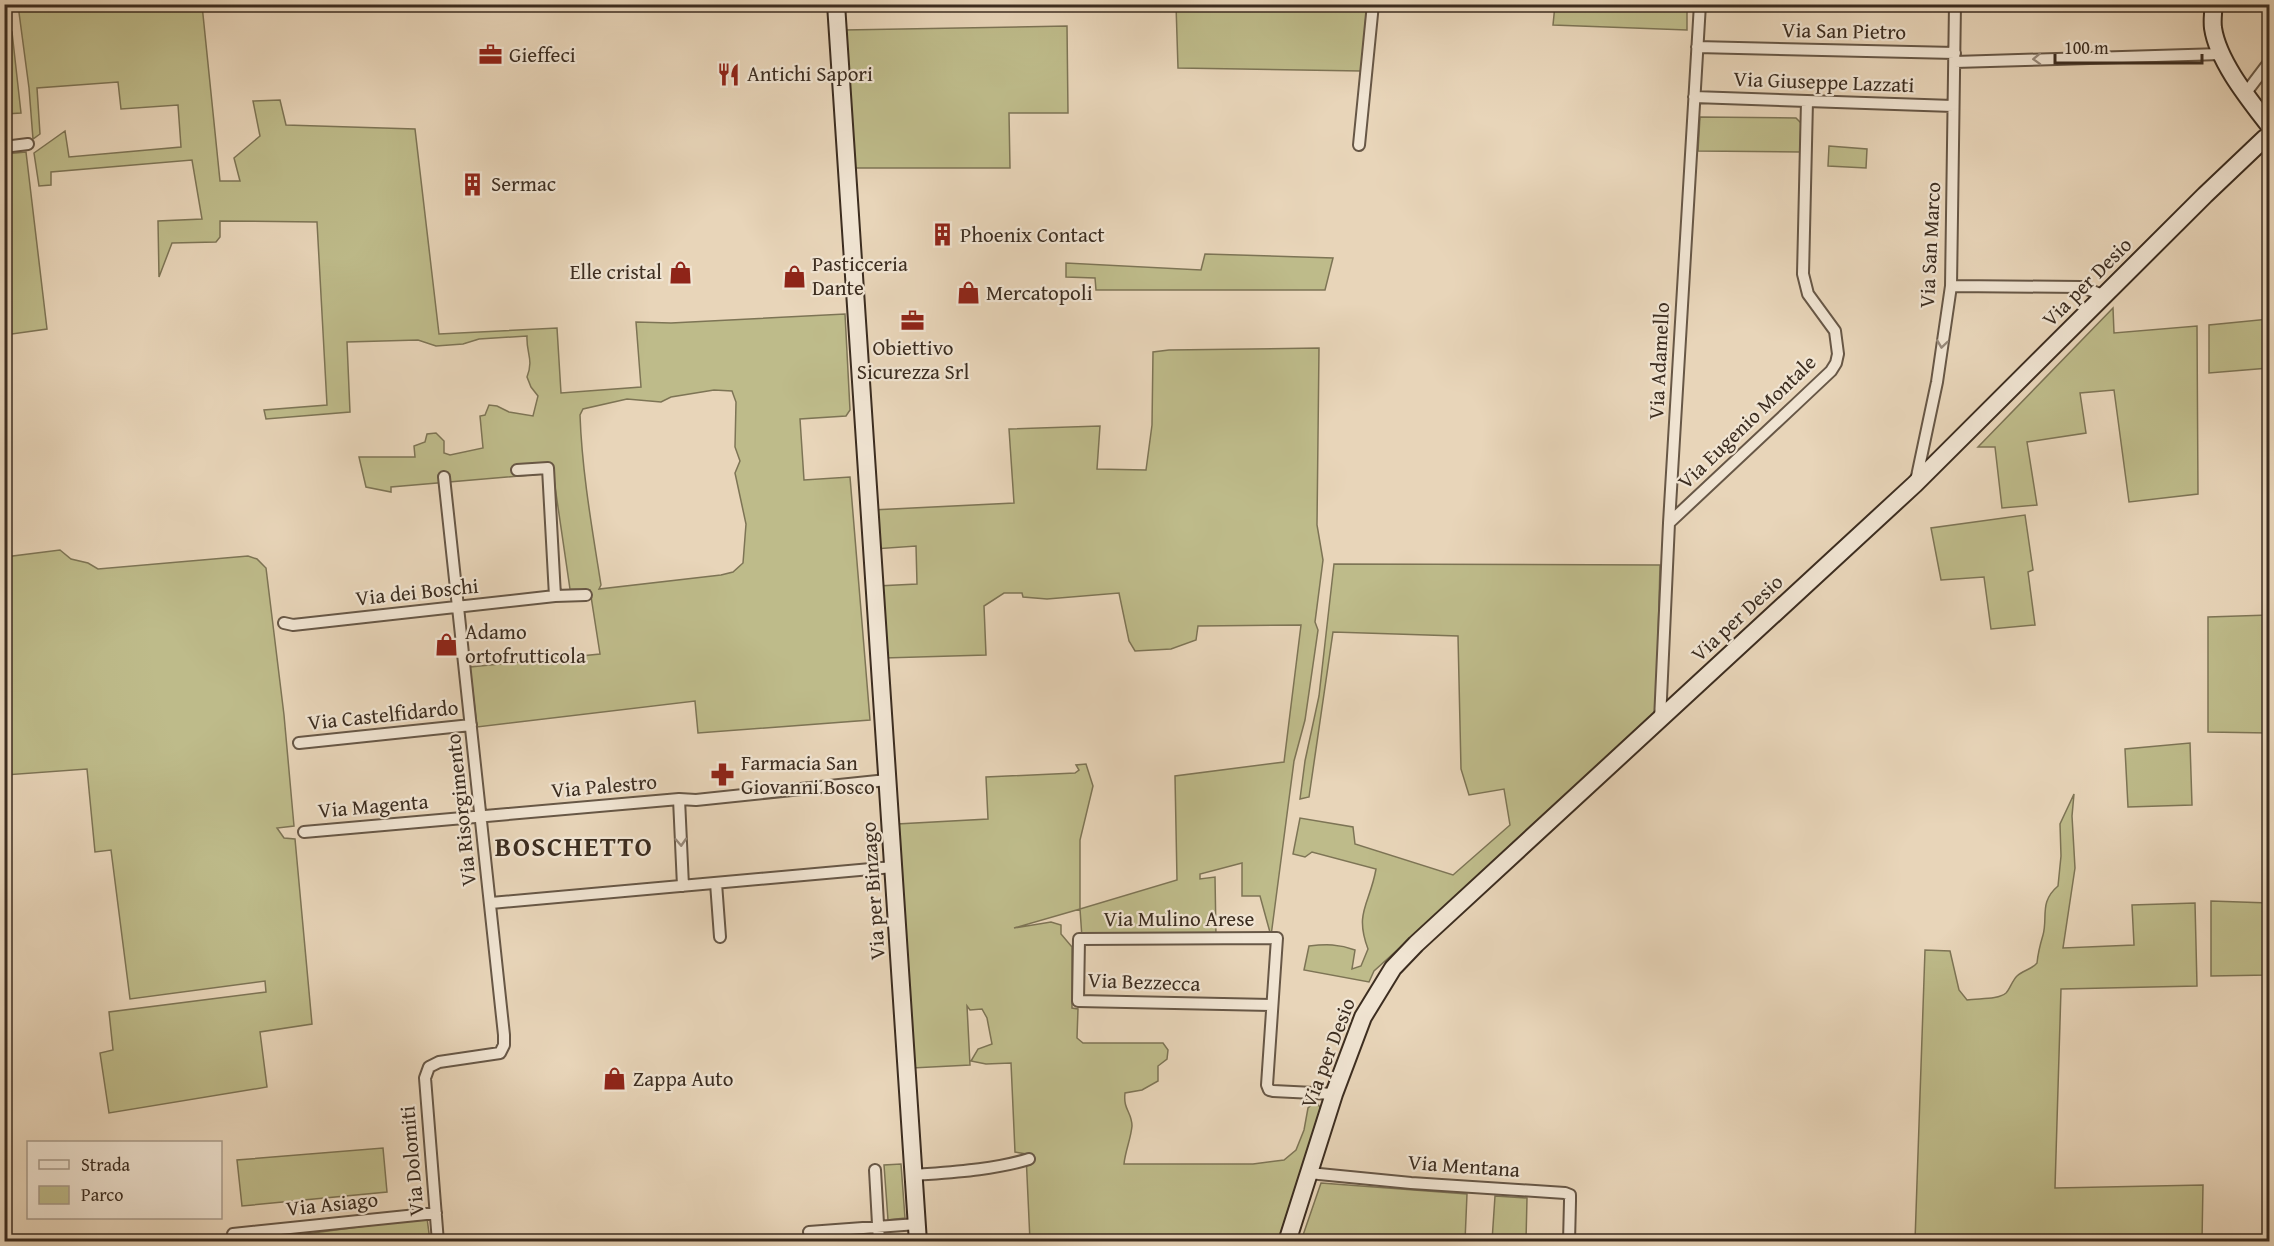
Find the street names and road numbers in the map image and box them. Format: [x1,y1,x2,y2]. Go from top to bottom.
street label: Via San Pietro [1782,14,1906,47]
street label: Via Giuseppe Lazzati [1733,63,1915,100]
street label: Via San Marco [1911,181,1948,309]
street label: Via per Desio [2035,230,2139,334]
street label: Via Adamello [1640,301,1677,421]
street label: Via Eugenio Montale [1670,347,1823,496]
street label: Via per Desio [1684,567,1790,669]
street label: Via dei Boschi [354,570,480,613]
street label: Via Castelfidardo [306,691,460,738]
street label: Via Risorgimento [437,732,484,888]
street label: Via Palestro [550,765,658,806]
street label: Via Magenta [316,785,430,826]
street label: Via per Binzago [852,821,893,961]
street label: Via Mulino Arese [1104,903,1255,934]
street label: Via Bezzecca [1087,964,1201,999]
street label: Via per Desio [1292,993,1363,1113]
street label: Via Dolomiti [391,1104,432,1218]
street label: Via Mentana [1407,1146,1521,1185]
street label: Via Asiago [284,1183,379,1224]

